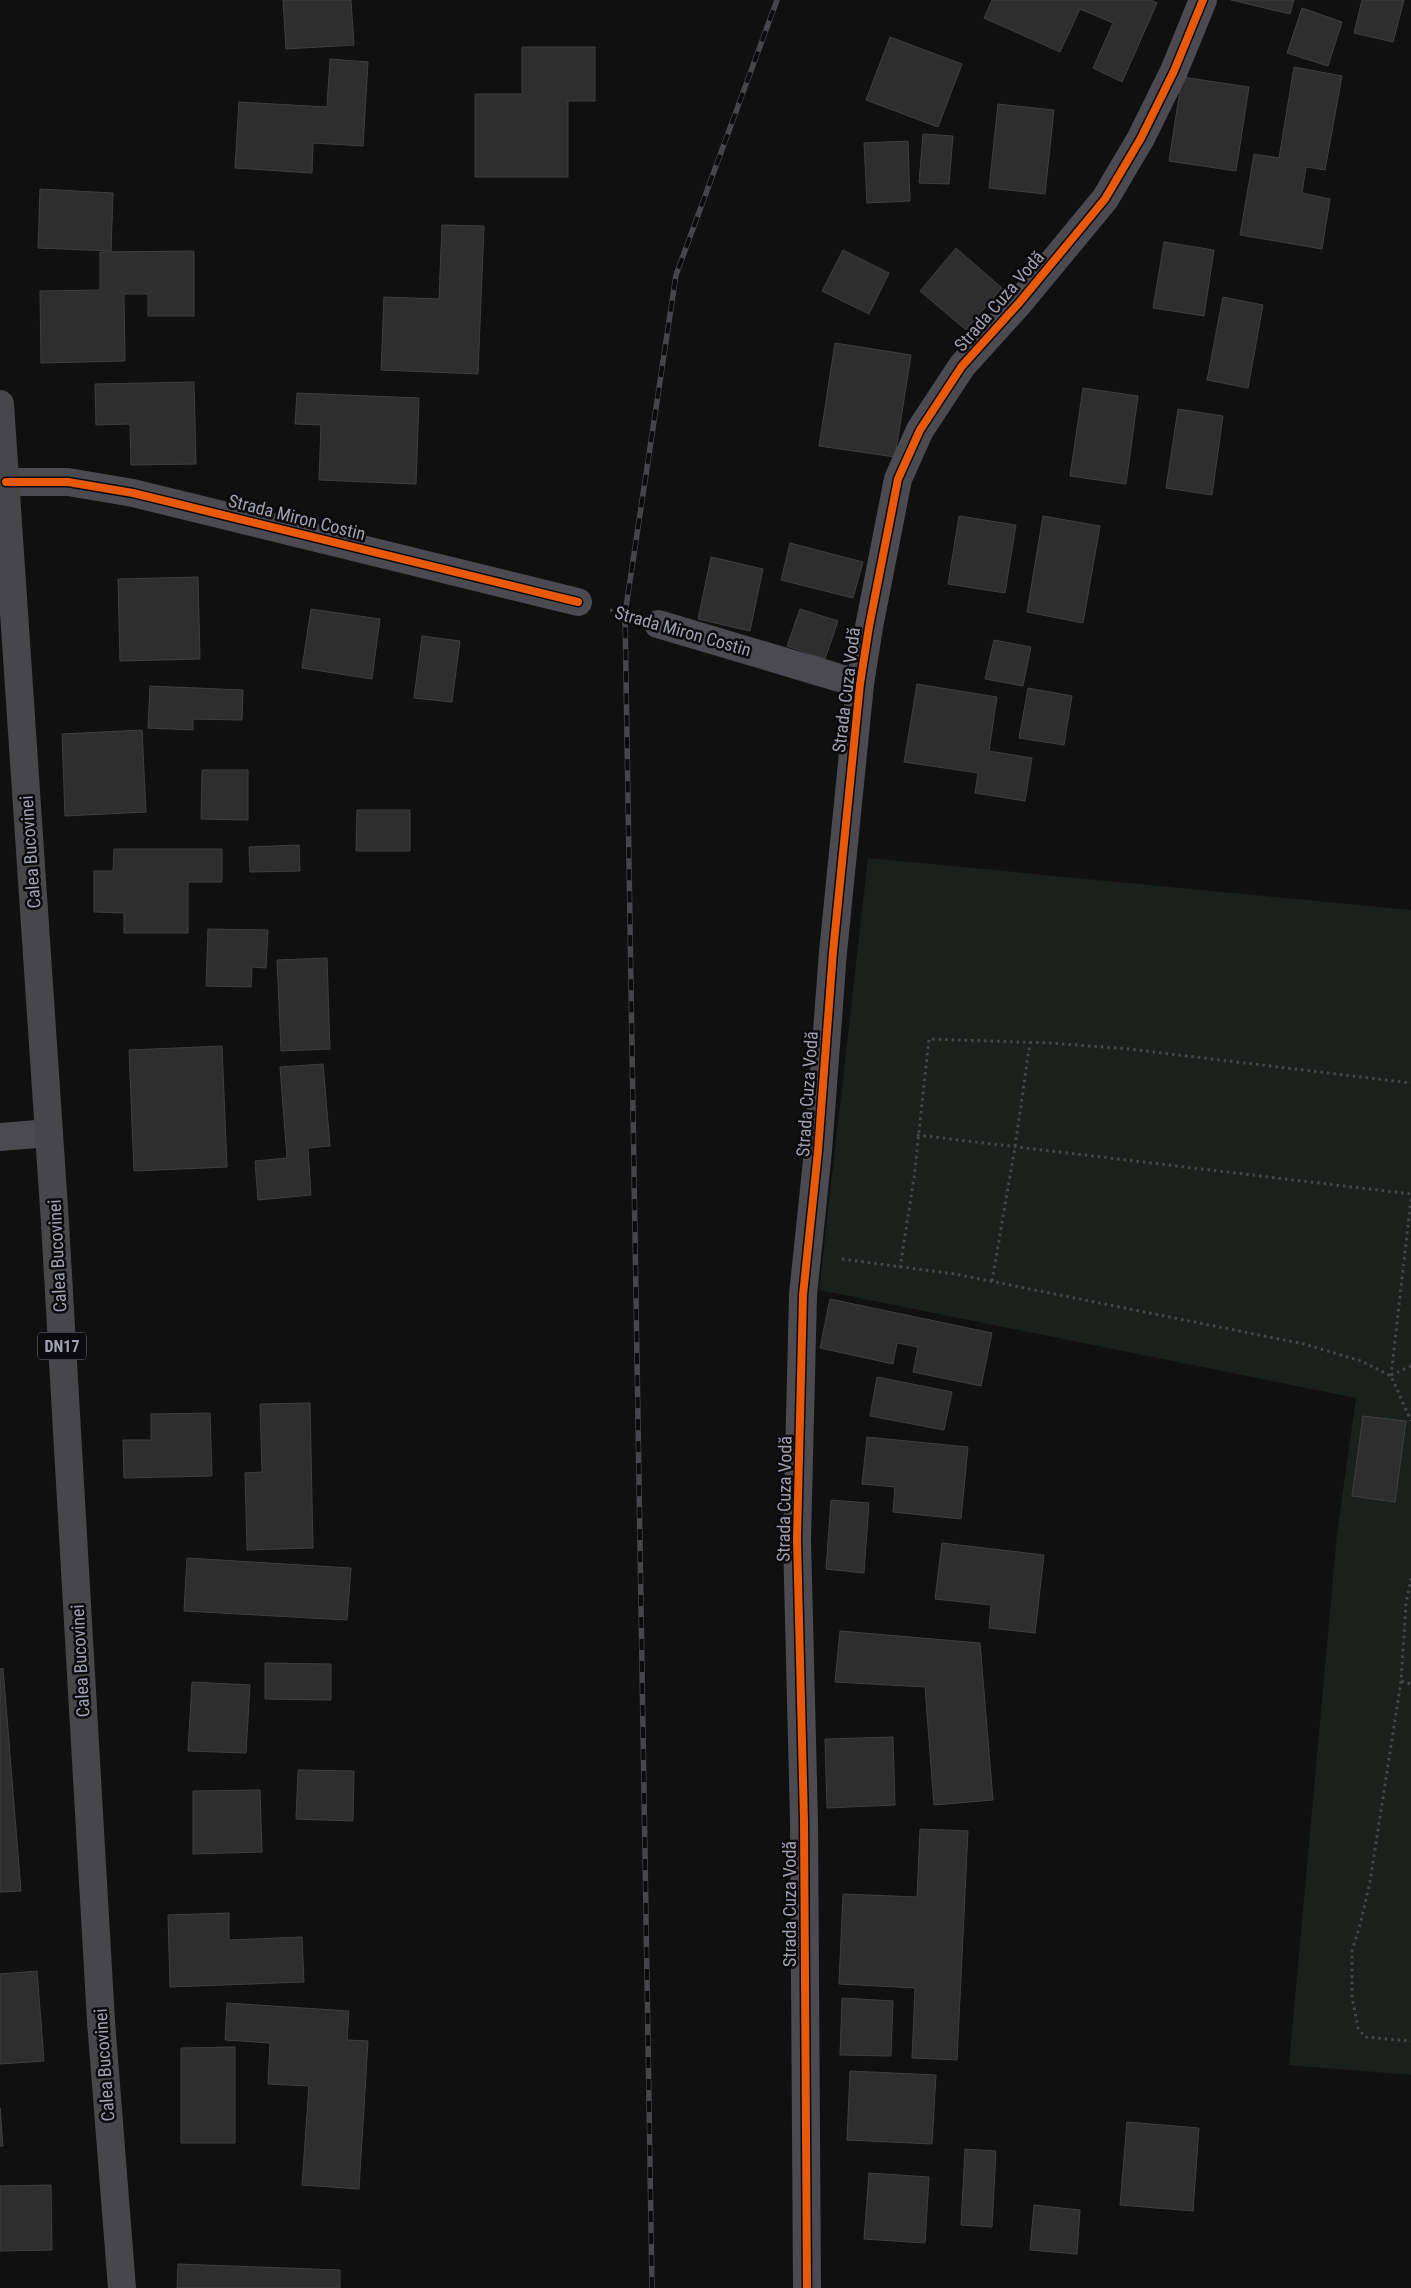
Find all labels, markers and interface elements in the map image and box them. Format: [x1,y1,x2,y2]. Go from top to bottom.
street label: Strada Cuza Vodă [950,247,1048,355]
street label: Strada Miron Costin [226,490,368,544]
street label: Strada Miron Costin [613,602,753,660]
street label: Strada Cuza Vodă [828,626,864,754]
street label: Calea Bucovinei [16,795,44,909]
street label: Strada Cuza Vodă [792,1030,822,1158]
street label: Calea Bucovinei [44,1199,70,1313]
road number: DN17 [38,1332,86,1360]
street label: Strada Cuza Vodă [772,1436,796,1562]
street label: Calea Bucovinei [67,1604,93,1718]
street label: Strada Cuza Vodă [779,1841,800,1967]
street label: Calea Bucovinei [90,2008,118,2122]

